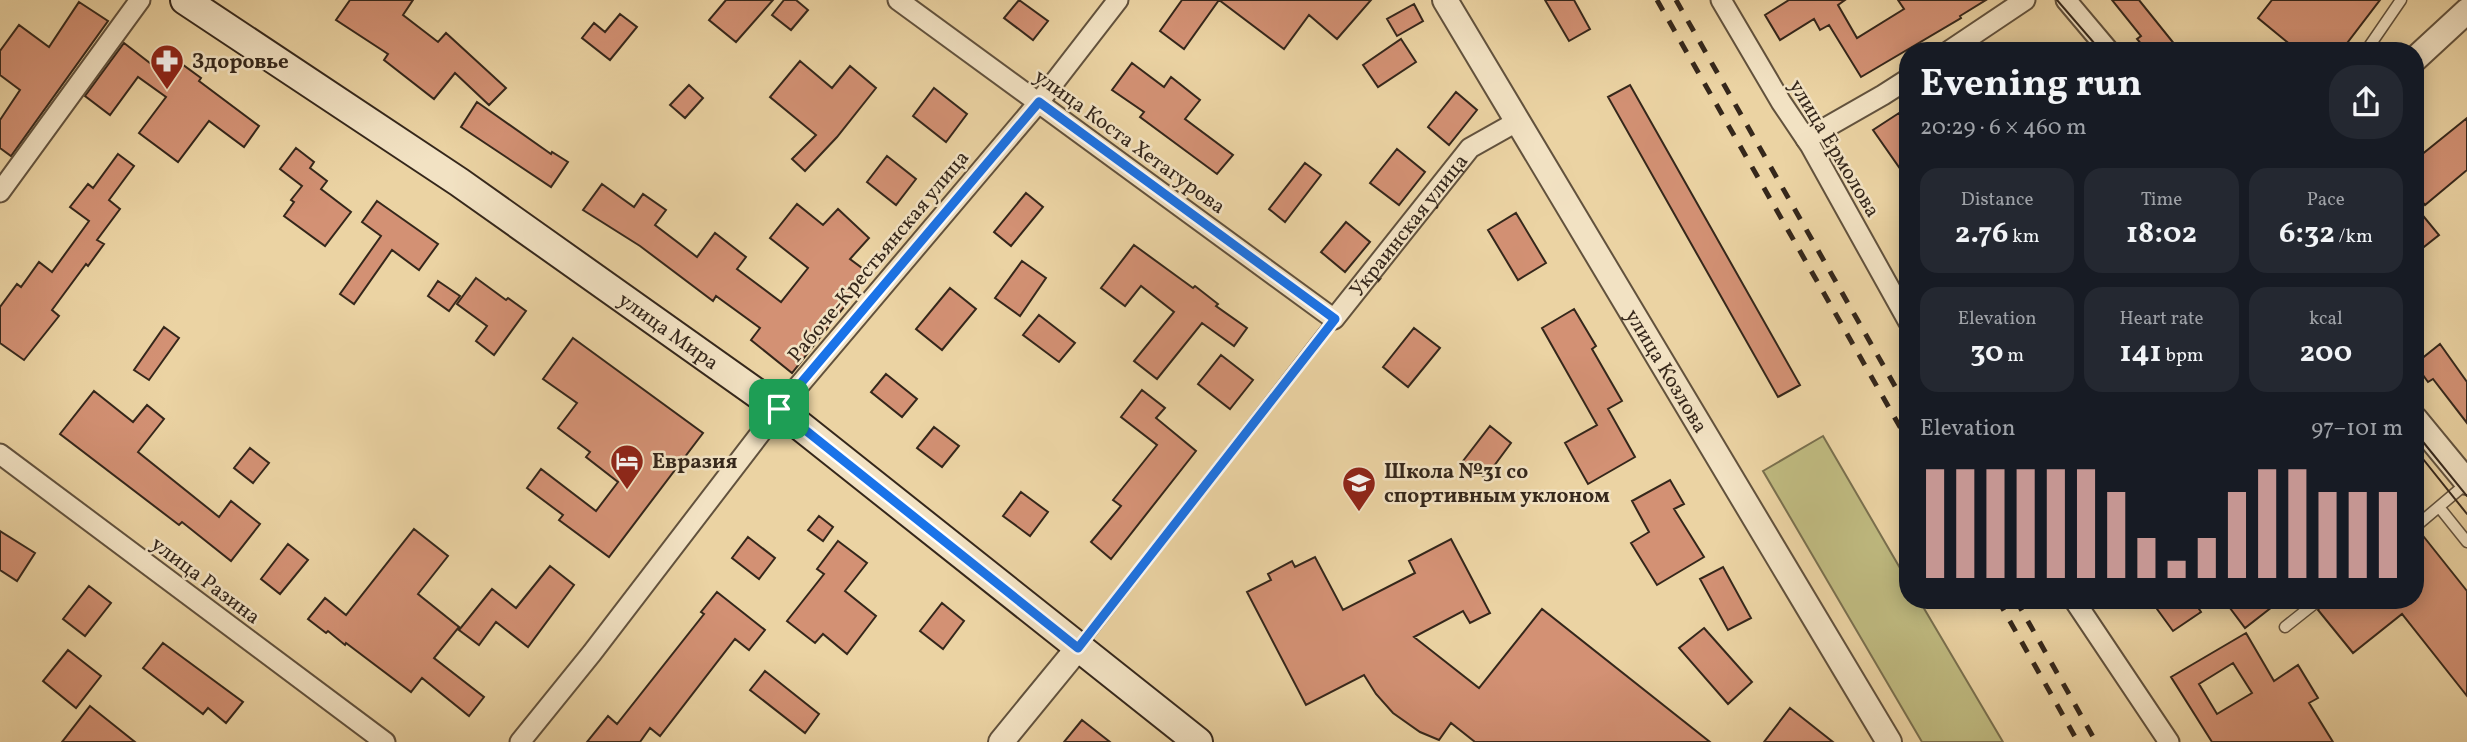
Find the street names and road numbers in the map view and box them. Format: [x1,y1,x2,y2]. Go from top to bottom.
street label: улица Коста Хетагурова [1027,63,1231,222]
street label: улица Ермолова [1781,74,1886,223]
street label: Рабоче-Крестьянская улица [782,145,977,369]
street label: Украинская улица [1344,148,1476,304]
street label: улица Мира [611,286,724,378]
street label: улица Козлова [1617,304,1714,439]
street label: улица Разина [144,530,266,632]

